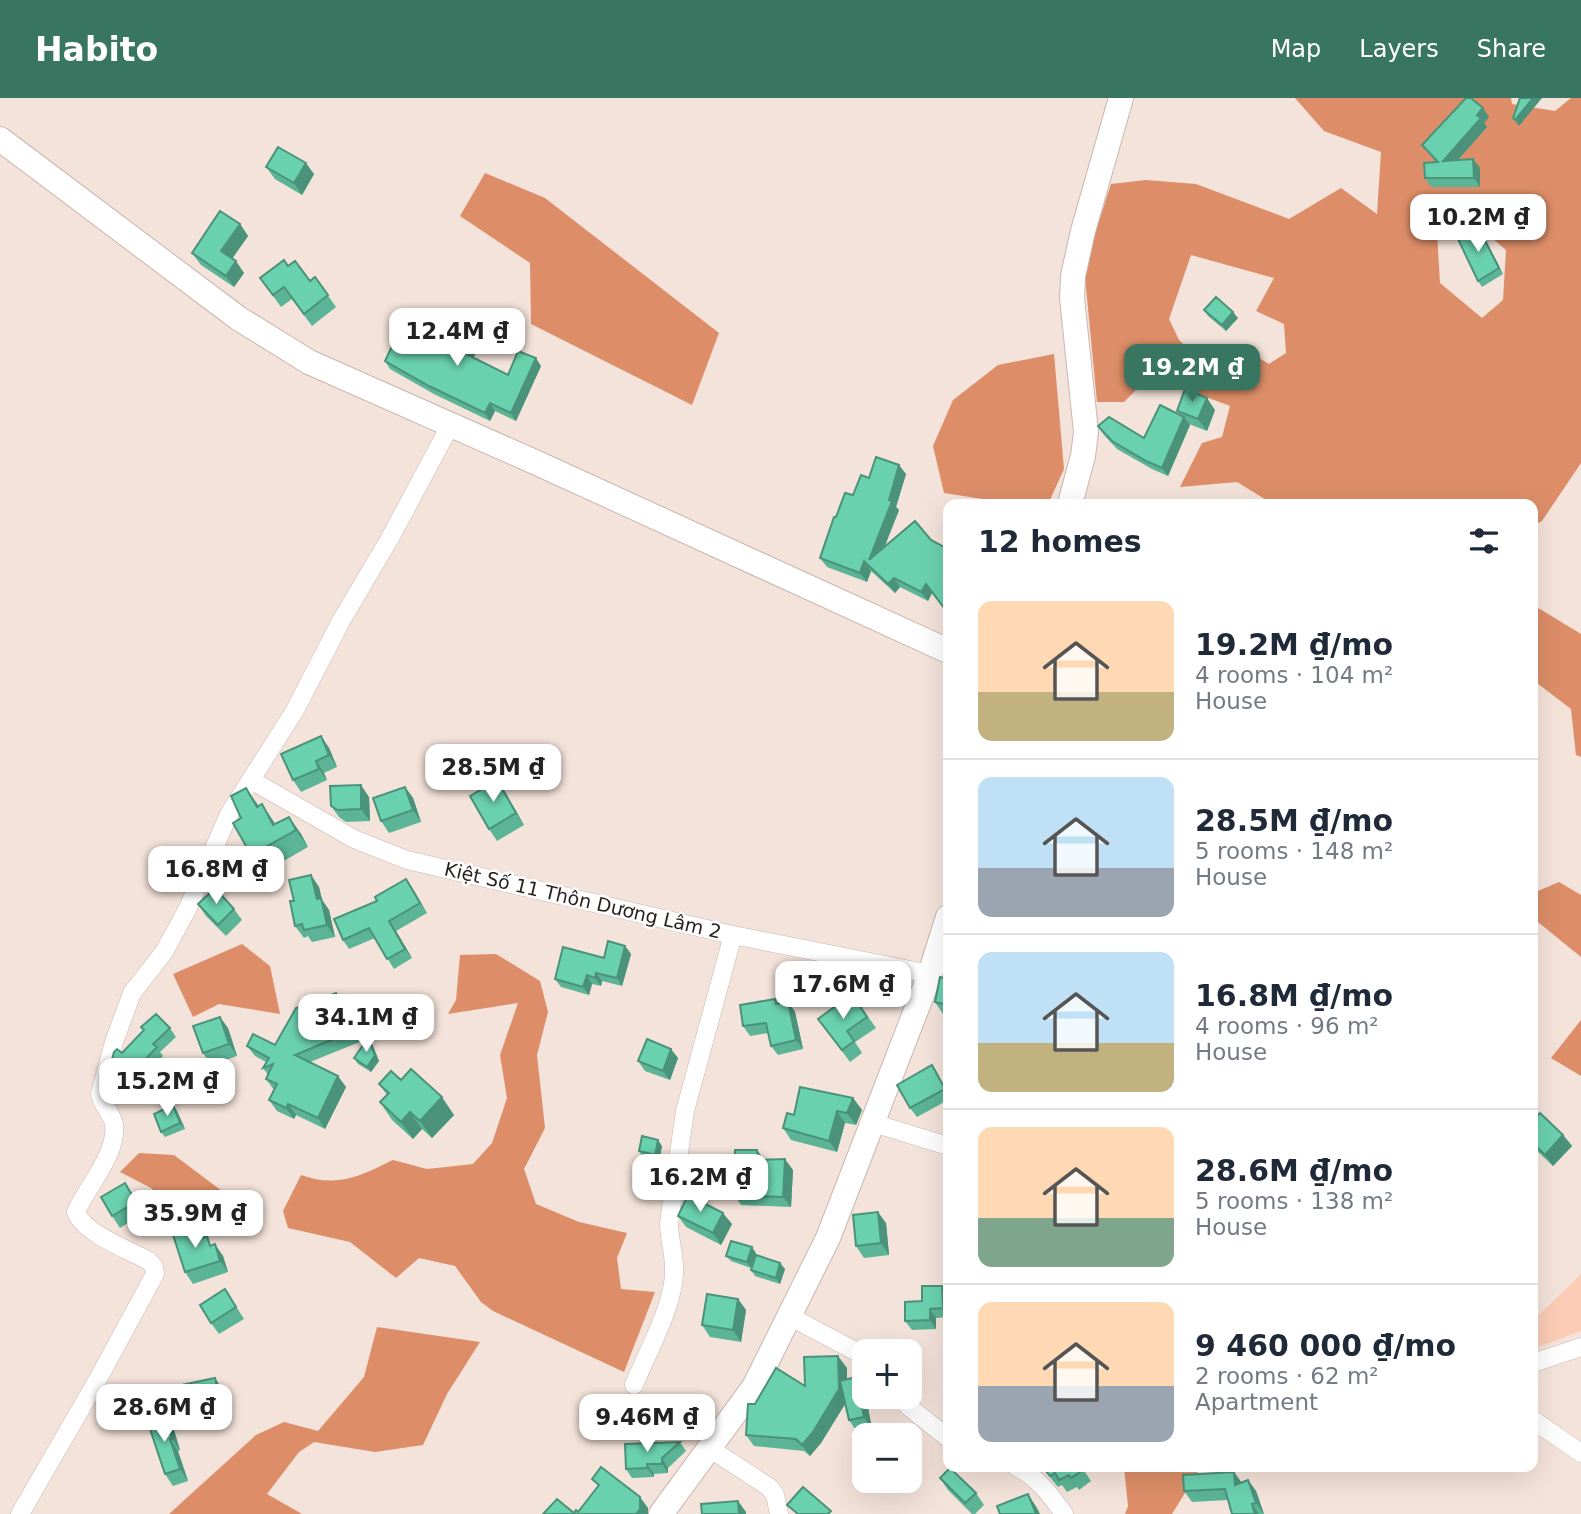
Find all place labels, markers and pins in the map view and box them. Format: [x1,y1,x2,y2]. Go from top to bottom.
pin: 10.2M ₫ [1413,194,1543,254]
pin: 12.4M ₫ [392,308,522,368]
pin: 19.2M ₫ [1127,344,1257,404]
pin: 28.5M ₫ [428,744,558,804]
pin: 16.8M ₫ [151,846,281,906]
pin: 17.6M ₫ [778,962,908,1021]
pin: 34.1M ₫ [301,995,431,1054]
pin: 15.2M ₫ [102,1058,232,1118]
pin: 16.2M ₫ [635,1154,765,1214]
pin: 35.9M ₫ [130,1190,260,1250]
pin: 28.6M ₫ [99,1384,229,1444]
pin: 9.46M ₫ [582,1394,712,1454]

